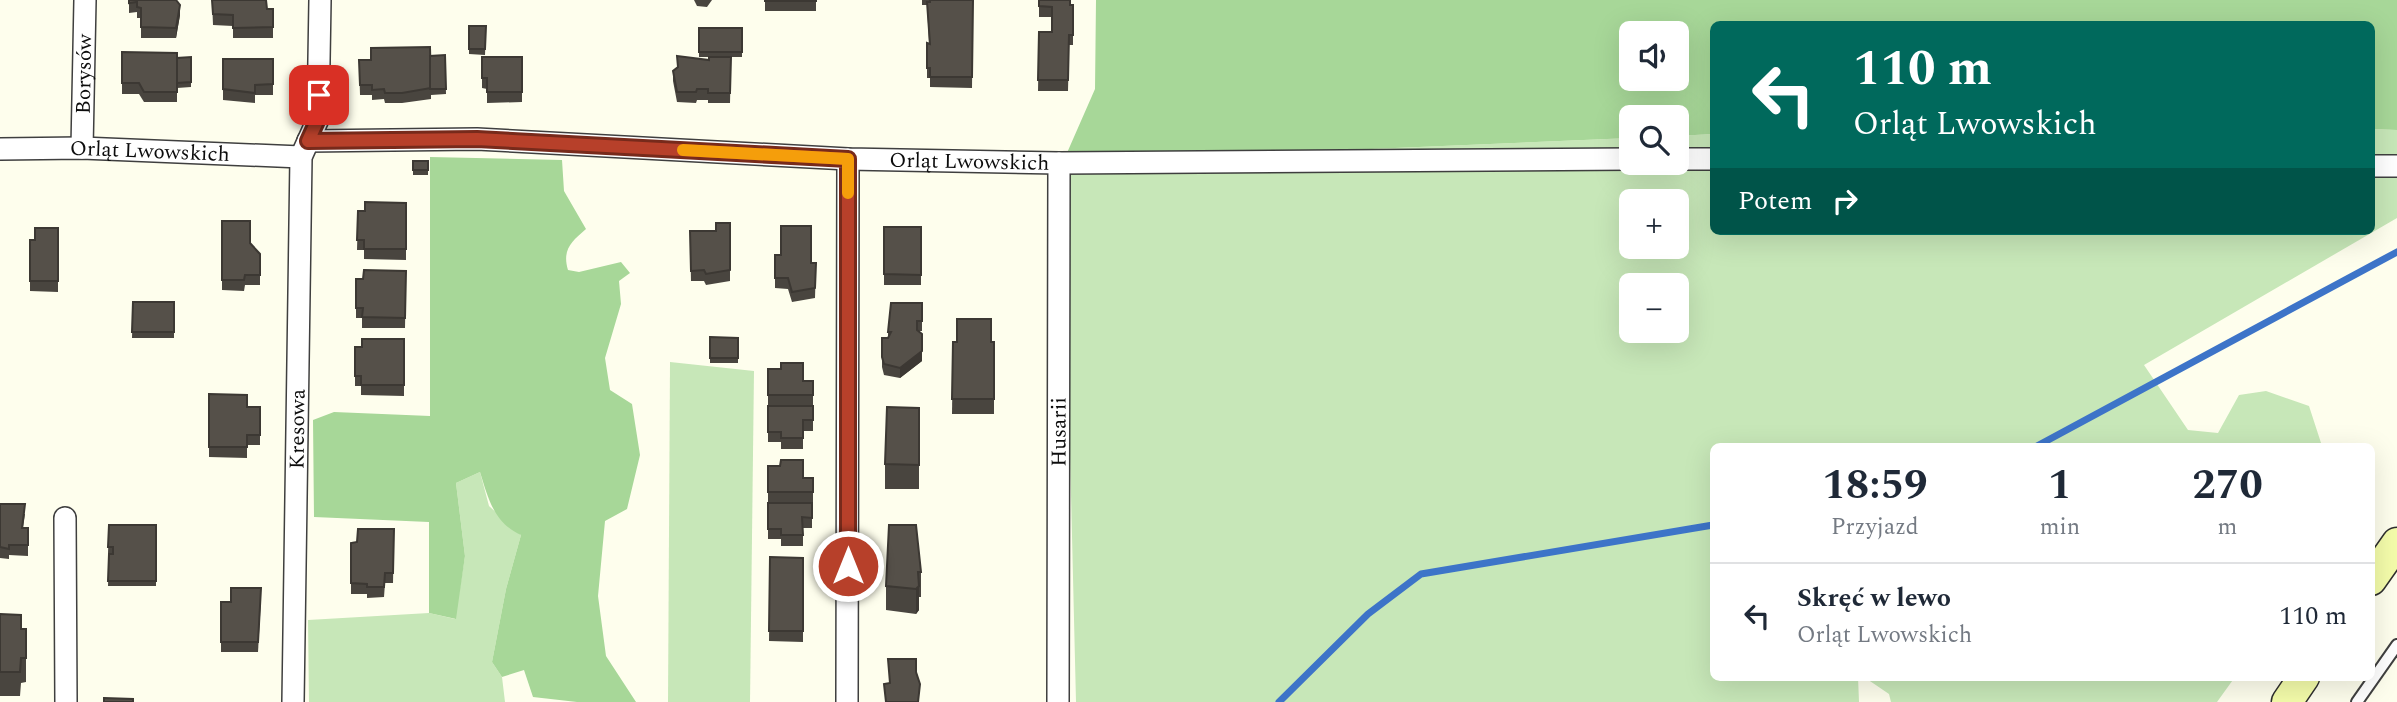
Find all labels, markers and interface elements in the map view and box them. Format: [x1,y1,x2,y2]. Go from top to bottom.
map controls [1619,21,1689,343]
button: sound [1619,21,1689,91]
text: 110 m [1853,32,1992,107]
street label: Borysów [68,33,101,114]
icon: left [1738,49,1829,140]
pin [289,65,349,125]
icon: arrive [300,76,338,114]
text: Orląt Lwowskich [1853,100,2097,149]
button: search [1619,105,1689,175]
street label: Orląt Lwowskich [70,133,230,171]
street label: Orląt Lwowskich [889,145,1050,180]
text: Potem [1738,181,1812,221]
icon: right [1826,182,1864,220]
button: + [1619,189,1689,259]
button: − [1619,273,1689,343]
street label: Kresowa [281,388,315,469]
street label: Husarii [1043,397,1076,467]
text: 18:59 [1822,454,1928,517]
text: 1 [2048,454,2072,517]
text: 270 [2192,454,2263,517]
text: Przyjazd [1831,510,1919,545]
text: min [2040,510,2080,545]
text: m [2218,510,2237,545]
position arrow [811,529,885,603]
text: Skręć w lewo [1797,578,1951,618]
text: 110 m [2279,596,2347,636]
icon: left [1738,597,1776,635]
text: Orląt Lwowskich [1797,618,1972,653]

